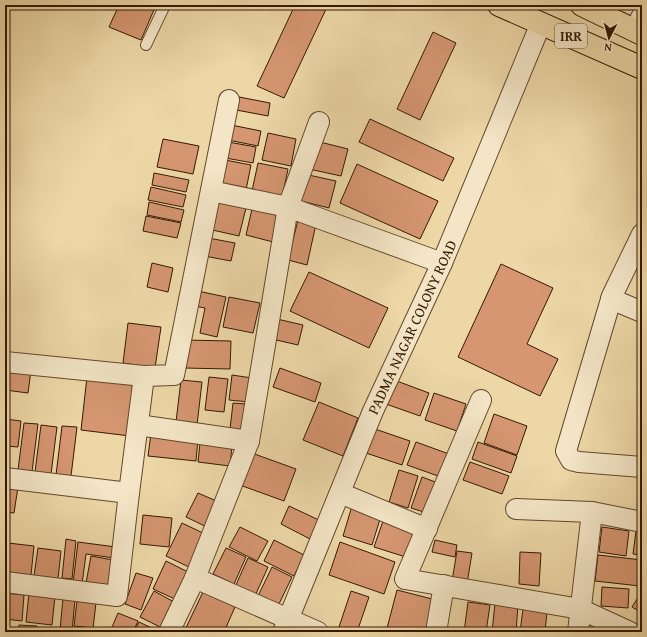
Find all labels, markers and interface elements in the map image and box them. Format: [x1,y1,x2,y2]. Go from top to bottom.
north arrow [589,18,629,58]
road number: IRR [555,24,587,48]
text: N [603,40,612,56]
street label: PADMA NAGAR COLONY ROAD [362,236,462,418]

